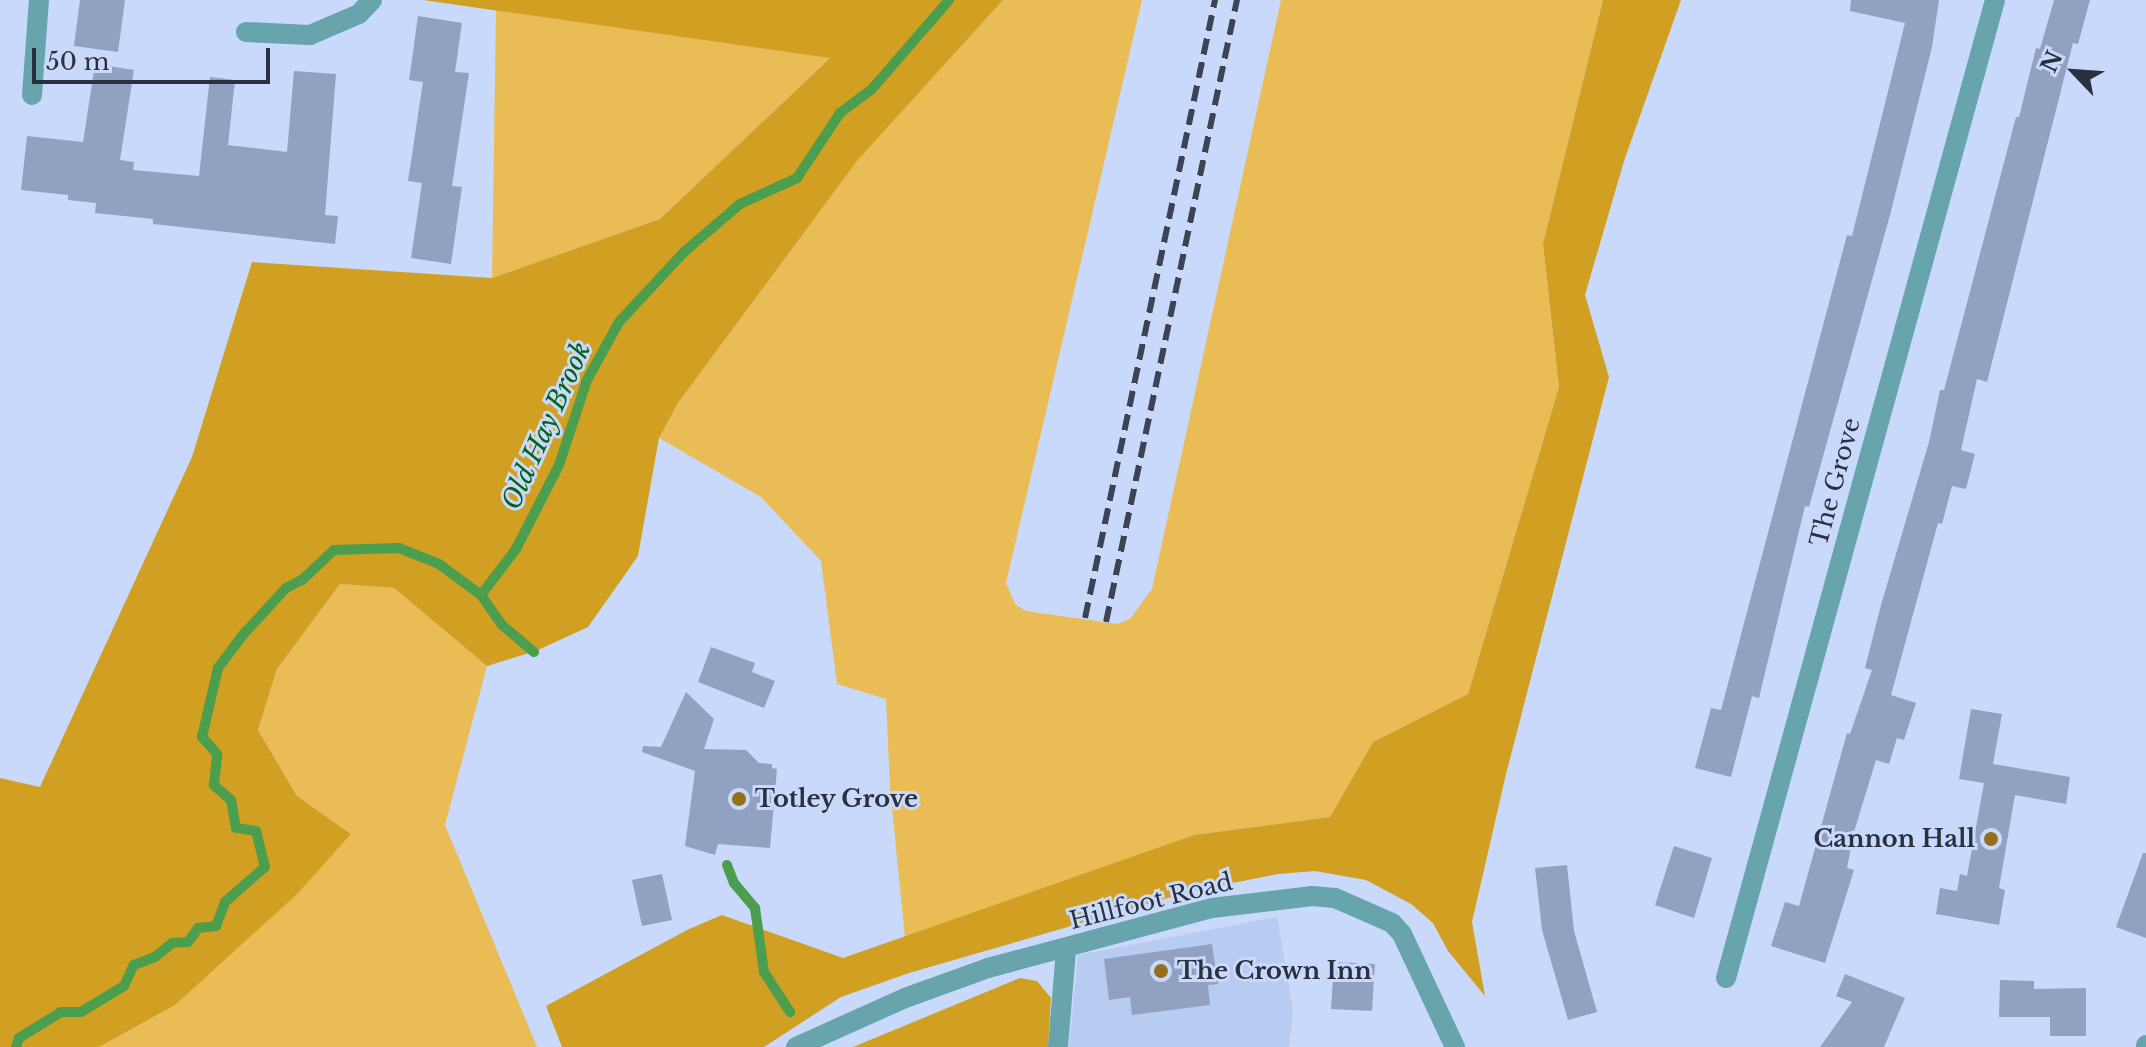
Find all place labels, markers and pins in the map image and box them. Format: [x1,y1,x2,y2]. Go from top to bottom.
place label: Totley Grove [755,785,919,813]
marker: Totley Grove [730,790,748,808]
place label: Cannon Hall [1813,825,1975,853]
marker: Cannon Hall [1982,830,2000,848]
place label: The Crown Inn [1177,957,1372,985]
marker: The Crown Inn [1152,962,1170,980]

